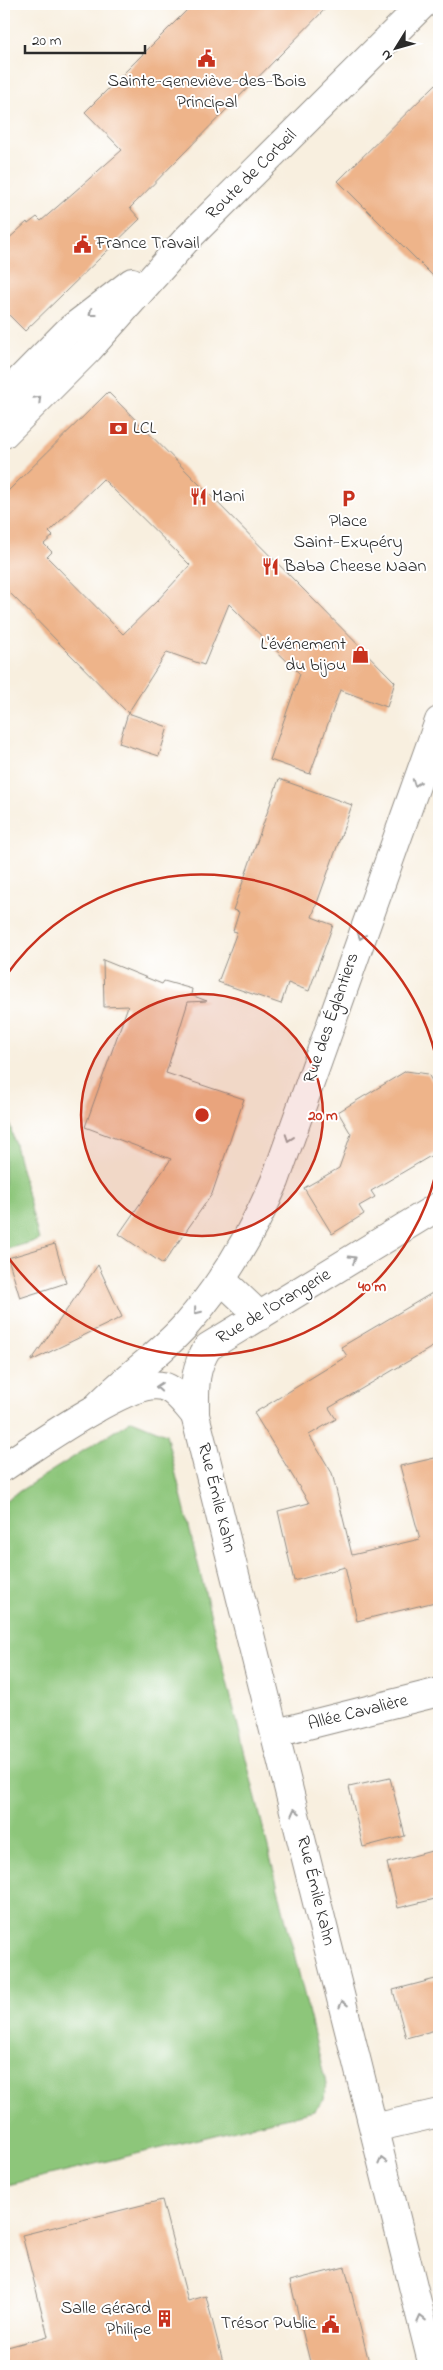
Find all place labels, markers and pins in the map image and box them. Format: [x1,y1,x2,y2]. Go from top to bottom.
public building icon: Sainte-Geneviève-des-Bois Principal [197,49,217,69]
place label: Sainte-Geneviève-des-Bois Principal [107,69,307,116]
place label: France Travail [95,231,200,257]
public building icon: France Travail [72,234,92,254]
place label: LCL [133,416,157,442]
bank icon: LCL [109,419,129,439]
place label: Mani [212,484,245,510]
restaurant icon: Mani [188,487,208,507]
parking icon: Place Saint-Exupéry [338,489,358,509]
place label: Place Saint-Exupéry [294,509,402,556]
place label: Baba Cheese Naan [283,554,426,580]
restaurant icon: Baba Cheese Naan [260,557,280,577]
place label: L'événement du bijou [261,632,346,679]
shop icon: L'événement du bijou [350,645,370,665]
centre of rings [193,1106,211,1124]
place label: Salle Gérard Philipe [61,2296,152,2343]
building icon: Salle Gérard Philipe [155,2309,175,2329]
place label: Trésor Public [221,2311,316,2337]
public building icon: Trésor Public [320,2314,340,2334]

